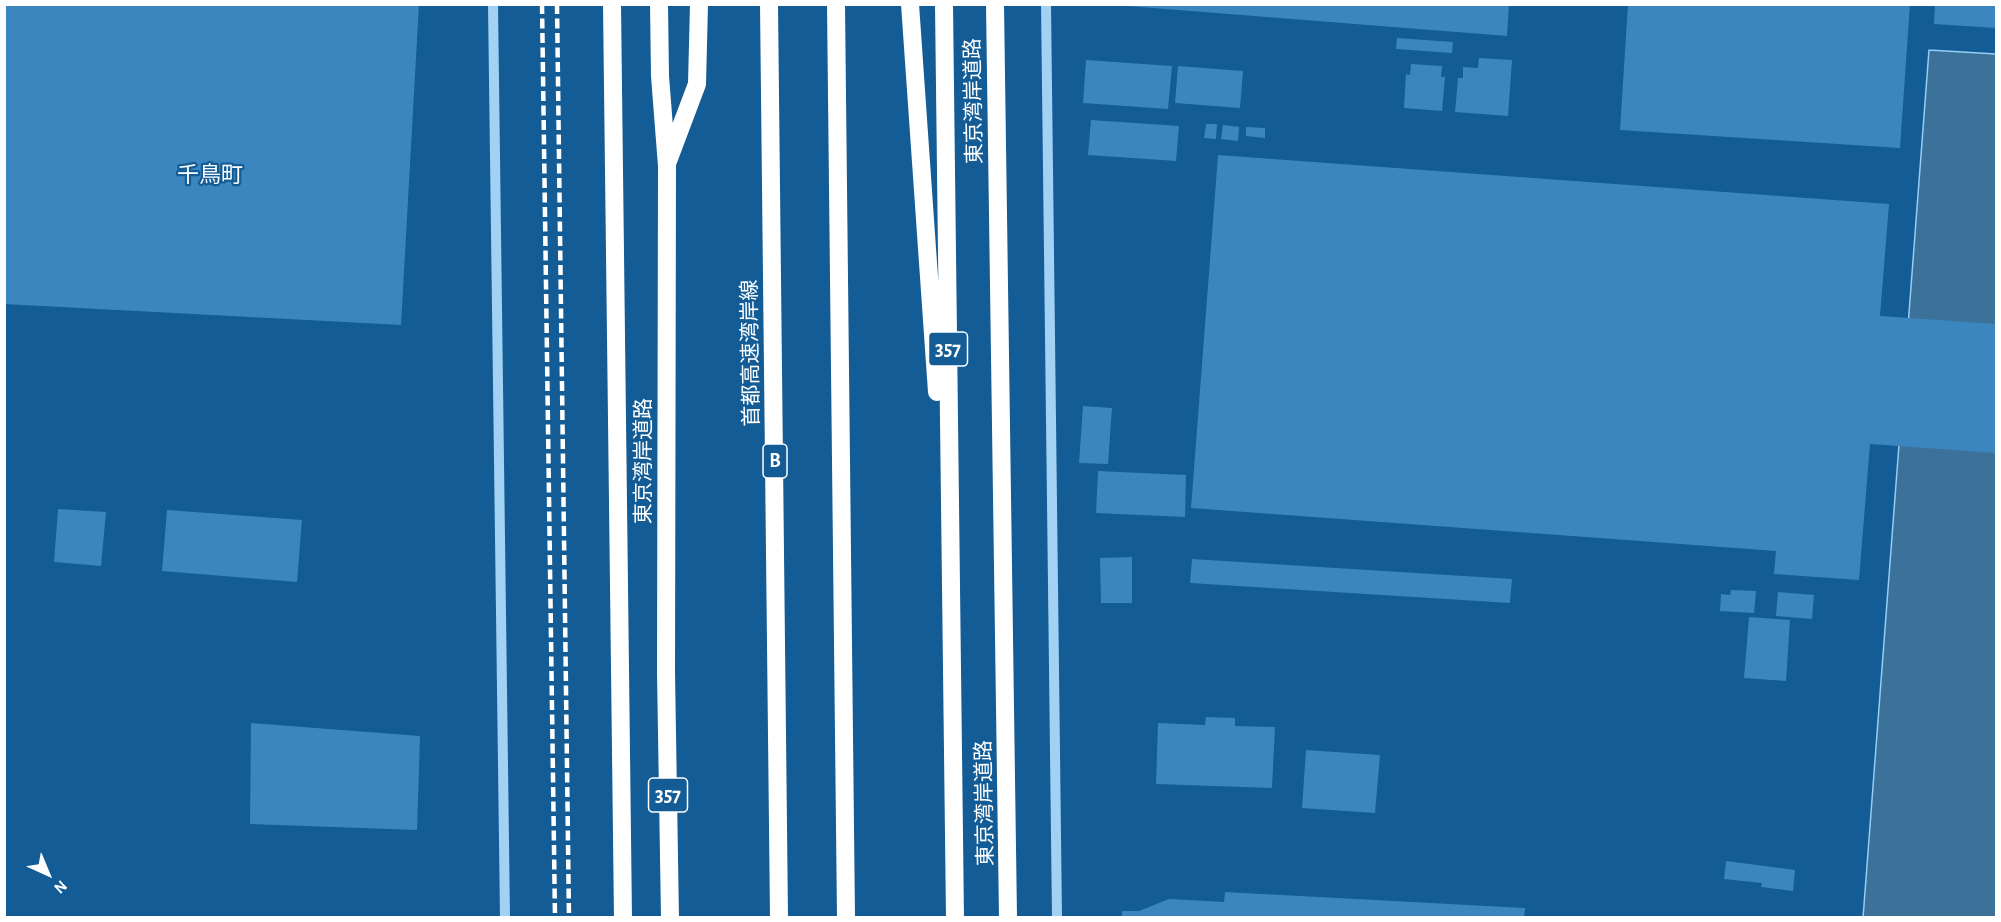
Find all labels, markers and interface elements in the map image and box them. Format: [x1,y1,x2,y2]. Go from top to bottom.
street label: 東京湾岸道路 [960,38,988,164]
district label: 千鳥町 [177,162,243,188]
street label: 首都高速湾岸線 [737,279,765,427]
road number: 357 [928,332,968,366]
street label: 東京湾岸道路 [631,398,657,524]
road number: B [763,444,787,478]
street label: 東京湾岸道路 [971,740,999,866]
road number: 357 [648,778,688,812]
north arrow [18,844,78,904]
text: N [51,877,70,897]

